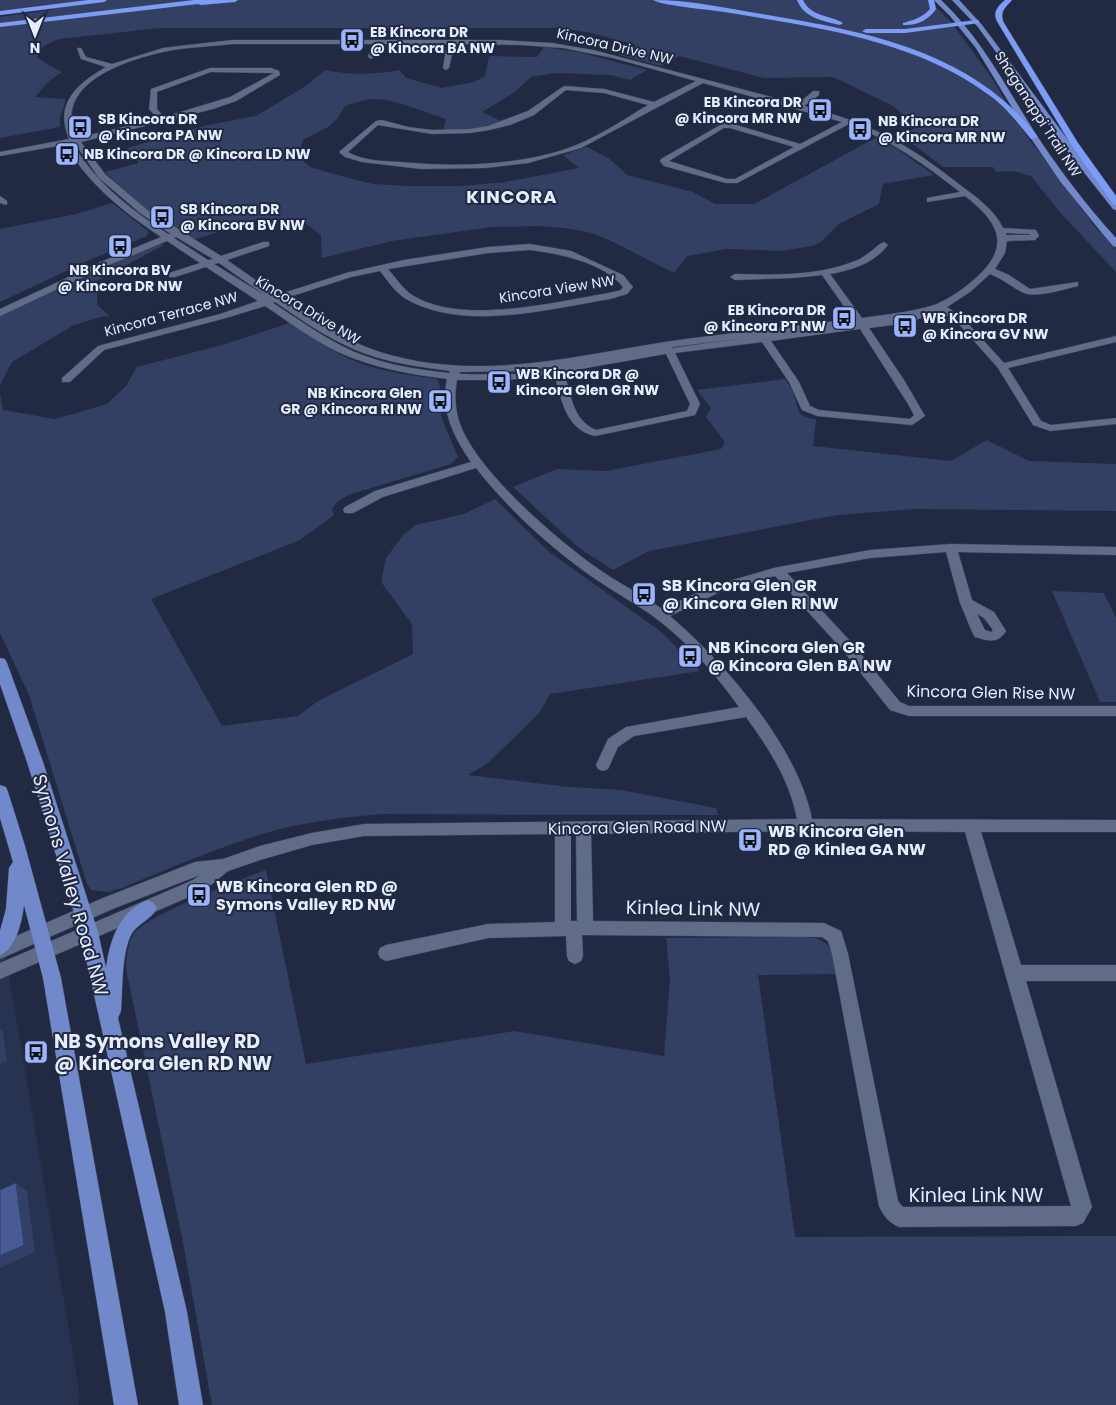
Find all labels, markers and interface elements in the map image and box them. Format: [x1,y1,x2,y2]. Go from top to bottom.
north arrow [10,10,60,60]
place label: EB Kincora DR @ Kincora BA NW [370,22,495,58]
street label: Kincora Drive NW [555,23,676,69]
bus stop icon: EB Kincora DR @ Kincora BA NW [339,27,365,53]
text: N [30,38,40,58]
street label: Shaganappi Trail NW [990,47,1086,181]
place label: EB Kincora DR @ Kincora MR NW [675,92,802,128]
bus stop icon: EB Kincora DR @ Kincora MR NW [807,97,833,123]
place label: SB Kincora DR @ Kincora PA NW [98,109,223,145]
place label: NB Kincora DR @ Kincora MR NW [878,111,1006,147]
bus stop icon: SB Kincora DR @ Kincora PA NW [67,114,93,140]
bus stop icon: NB Kincora DR @ Kincora MR NW [847,116,873,142]
bus stop icon: NB Kincora DR @ Kincora LD NW [54,141,80,167]
place label: NB Kincora DR @ Kincora LD NW [84,144,311,164]
district label: KINCORA [466,184,558,209]
place label: SB Kincora DR @ Kincora BV NW [180,199,305,235]
bus stop icon: SB Kincora DR @ Kincora BV NW [149,204,175,230]
bus stop icon: NB Kincora BV @ Kincora DR NW [107,233,133,259]
place label: NB Kincora BV @ Kincora DR NW [58,260,183,296]
street label: Kincora View NW [498,270,617,308]
street label: Kincora Drive NW [252,271,364,349]
street label: Kincora Terrace NW [102,286,240,341]
place label: EB Kincora DR @ Kincora PT NW [704,300,826,336]
bus stop icon: EB Kincora DR @ Kincora PT NW [831,305,857,331]
place label: WB Kincora DR @ Kincora GV NW [922,308,1049,344]
bus stop icon: WB Kincora DR @ Kincora GV NW [892,313,918,339]
place label: WB Kincora DR @ Kincora Glen GR NW [516,364,659,400]
bus stop icon: WB Kincora DR @ Kincora Glen GR NW [486,369,512,395]
place label: NB Kincora Glen GR @ Kincora RI NW [280,383,422,419]
bus stop icon: NB Kincora Glen GR @ Kincora RI NW [427,388,453,414]
place label: SB Kincora Glen GR @ Kincora Glen RI NW [662,574,839,615]
bus stop icon: SB Kincora Glen GR @ Kincora Glen RI NW [631,581,657,607]
place label: NB Kincora Glen GR @ Kincora Glen BA NW [708,636,892,677]
bus stop icon: NB Kincora Glen GR @ Kincora Glen BA NW [677,643,703,669]
street label: Kincora Glen Rise NW [906,680,1076,705]
street label: Symons Valley Road NW [26,771,115,1000]
street label: Kincora Glen Road NW [548,814,727,841]
place label: WB Kincora Glen RD @ Kinlea GA NW [768,820,926,861]
bus stop icon: WB Kincora Glen RD @ Kinlea GA NW [737,827,763,853]
place label: WB Kincora Glen RD @ Symons Valley RD NW [216,875,398,916]
bus stop icon: WB Kincora Glen RD @ Symons Valley RD NW [186,882,212,908]
street label: Kinlea Link NW [626,894,761,923]
place label: NB Symons Valley RD @ Kincora Glen RD NW [54,1028,272,1077]
bus stop icon: NB Symons Valley RD @ Kincora Glen RD NW [23,1039,49,1065]
street label: Kinlea Link NW [909,1182,1044,1209]

